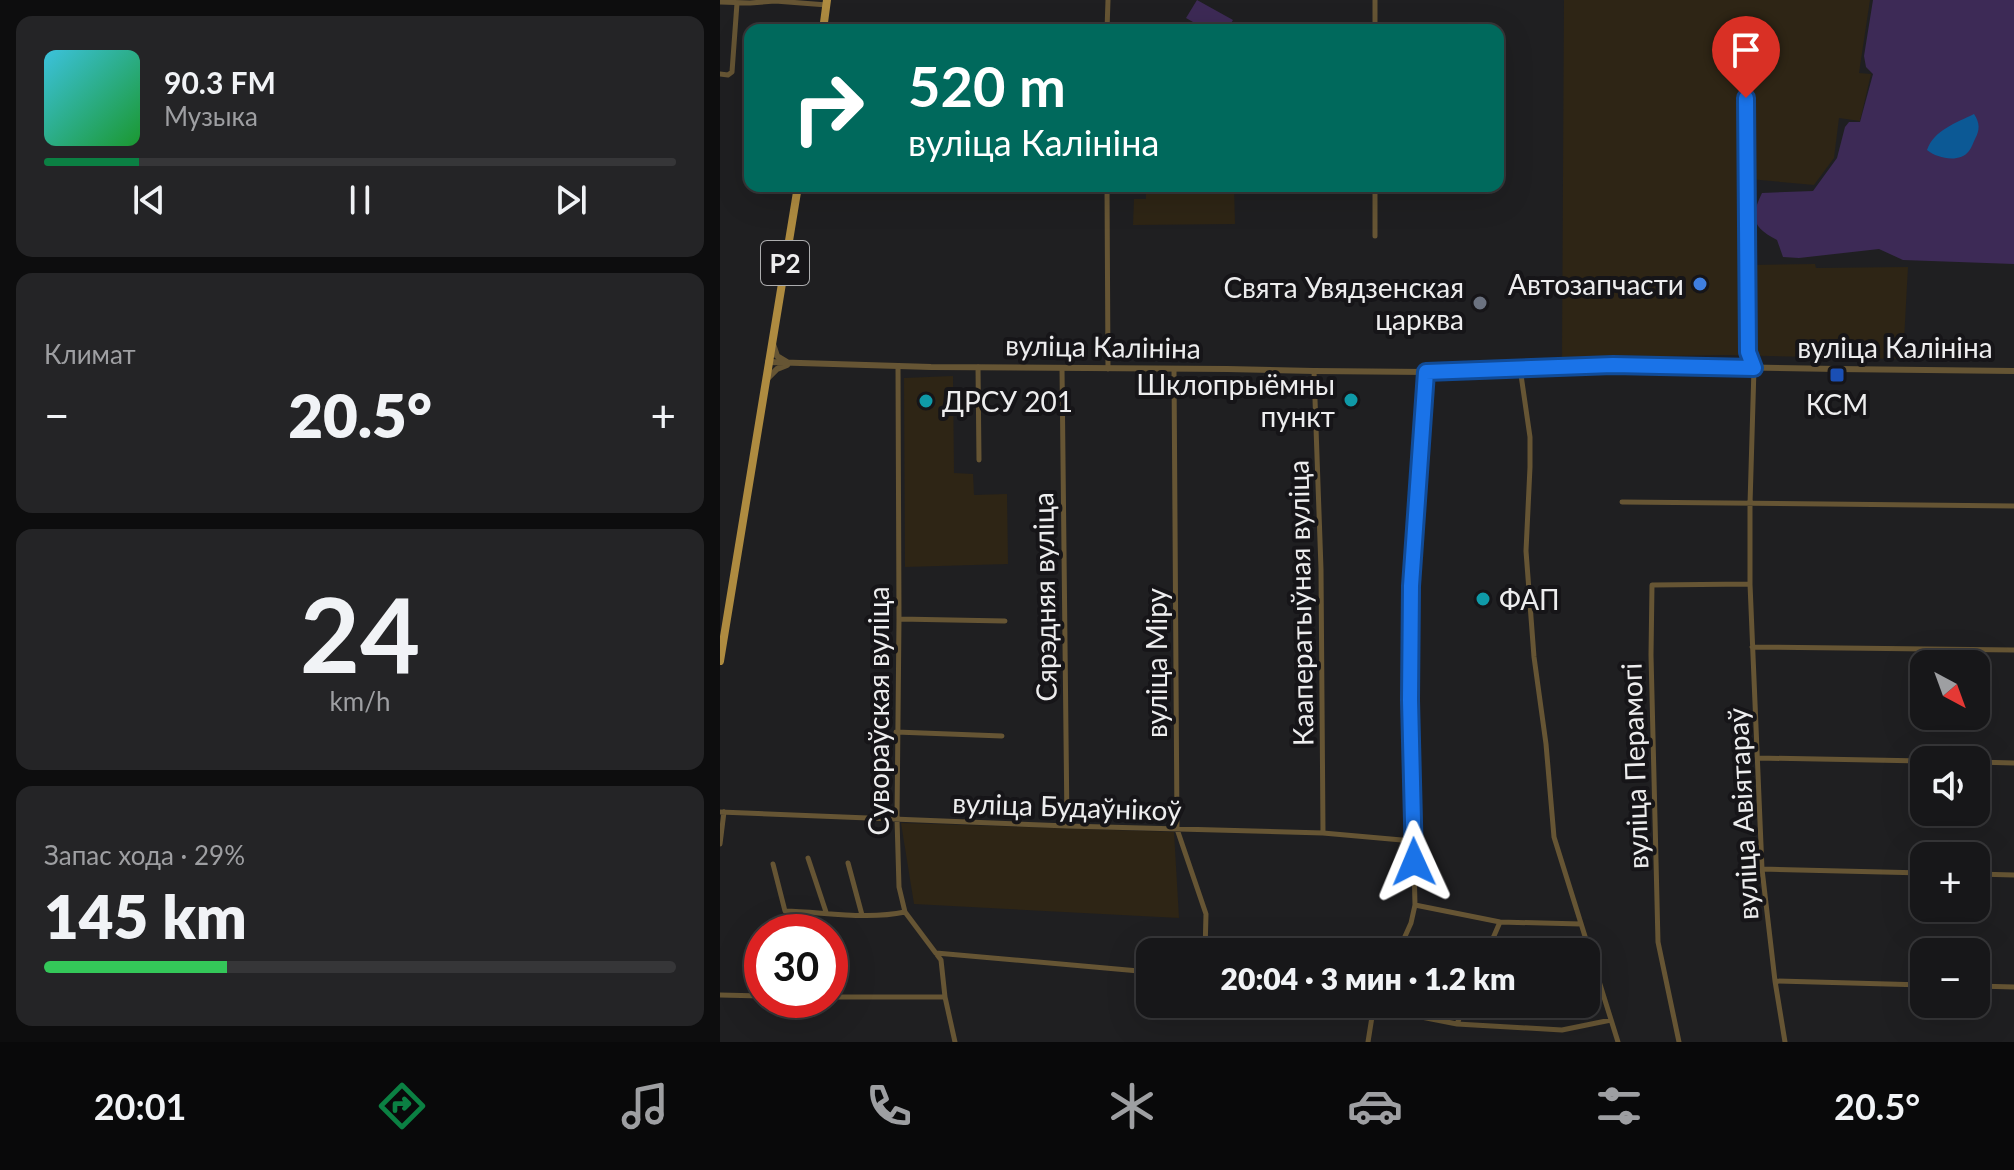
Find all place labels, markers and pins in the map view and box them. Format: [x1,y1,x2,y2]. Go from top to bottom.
pin [1712,16,1780,98]
place label: Автозапчасти [1508,267,1684,301]
place label: Свята Увядзенская царква [1223,270,1464,336]
marker: Автозапчасти [1691,275,1709,293]
marker: Свята Увядзенская царква [1471,294,1489,312]
marker: КСМ [1828,366,1846,384]
place label: Шклопрыёмны пункт [1136,367,1335,433]
place label: ДРСУ 201 [942,384,1073,418]
place label: КСМ [1806,387,1868,421]
marker: Шклопрыёмны пункт [1342,391,1360,409]
marker: ДРСУ 201 [917,392,935,410]
place label: ФАП [1499,582,1560,616]
marker: ФАП [1474,590,1492,608]

